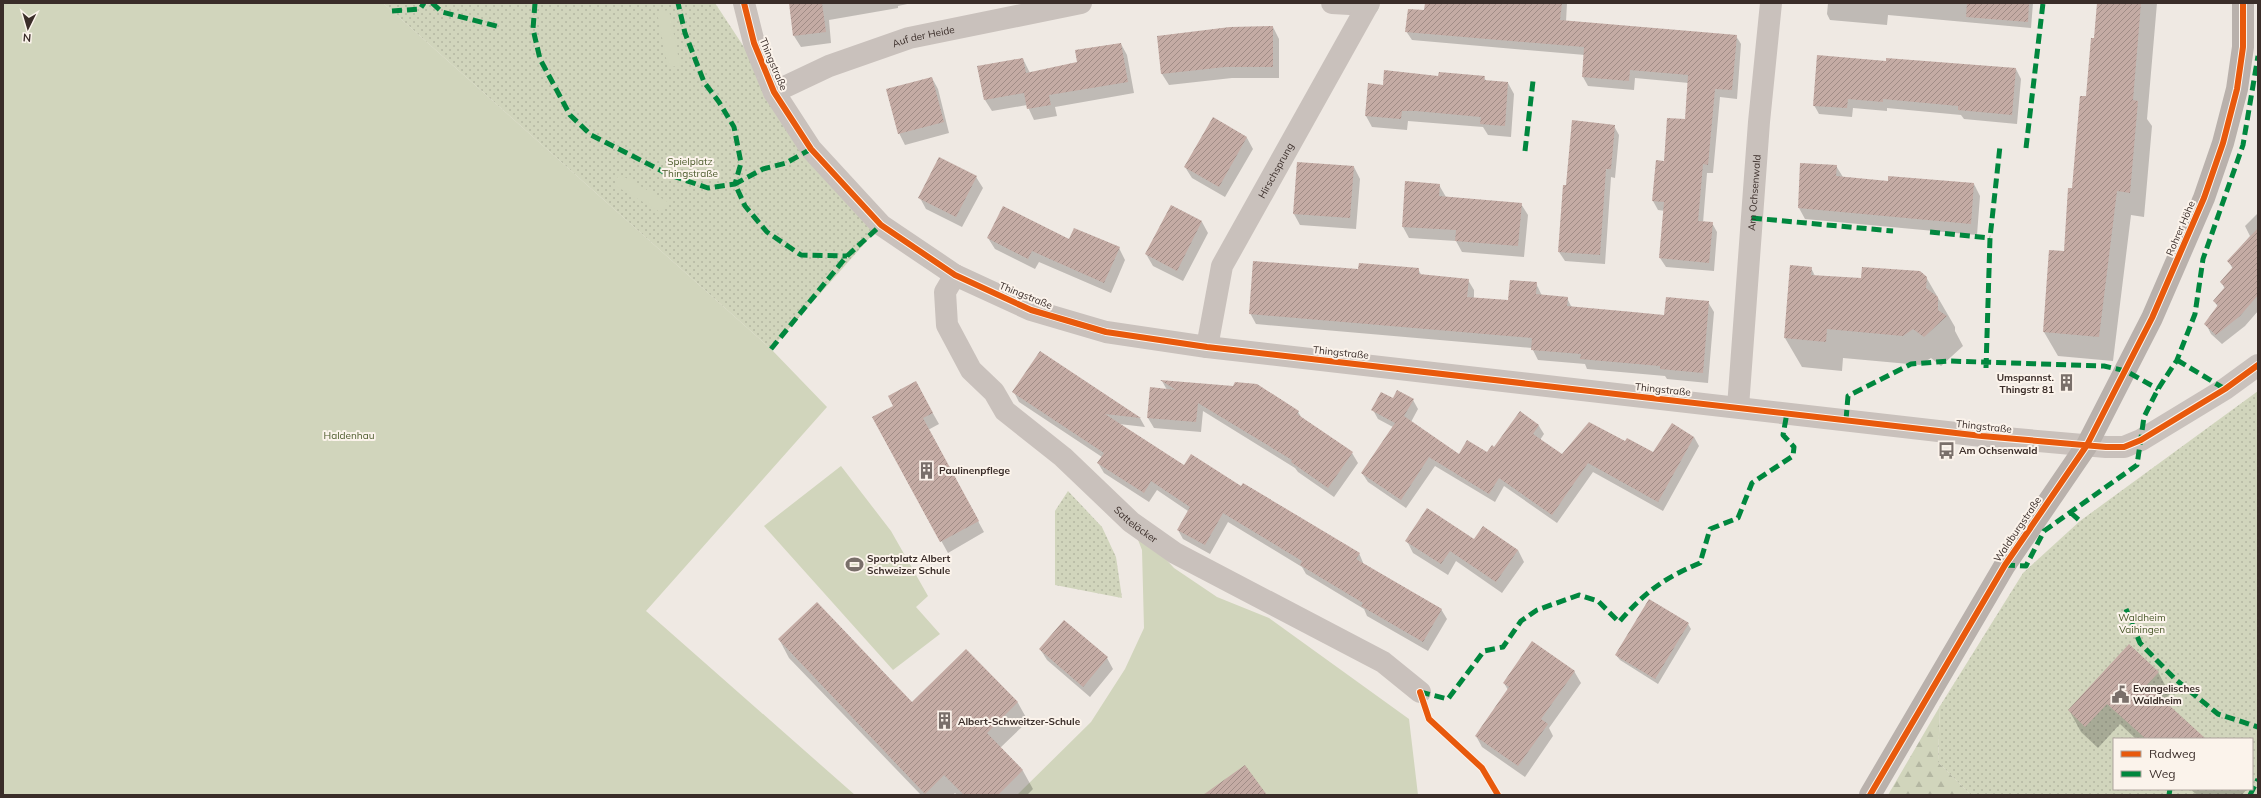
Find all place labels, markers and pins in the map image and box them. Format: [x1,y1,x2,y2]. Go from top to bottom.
place label: Umspannst. Thingstr 81 [1997,371,2054,396]
building icon: Umspannst. Thingstr 81 [2057,373,2077,393]
bus stop icon: Am Ochsenwald [1936,440,1956,460]
place label: Am Ochsenwald [1959,444,2037,457]
building icon: Paulinenpflege [916,460,936,480]
place label: Paulinenpflege [939,464,1010,477]
place label: Sportplatz Albert Schweizer Schule [867,552,951,577]
sports icon: Sportplatz Albert Schweizer Schule [844,554,864,574]
place label: Evangelisches Waldheim [2133,682,2200,707]
public building icon: Evangelisches Waldheim [2110,684,2130,704]
building icon: Albert-Schweitzer-Schule [935,711,955,731]
place label: Albert-Schweitzer-Schule [958,715,1081,728]

